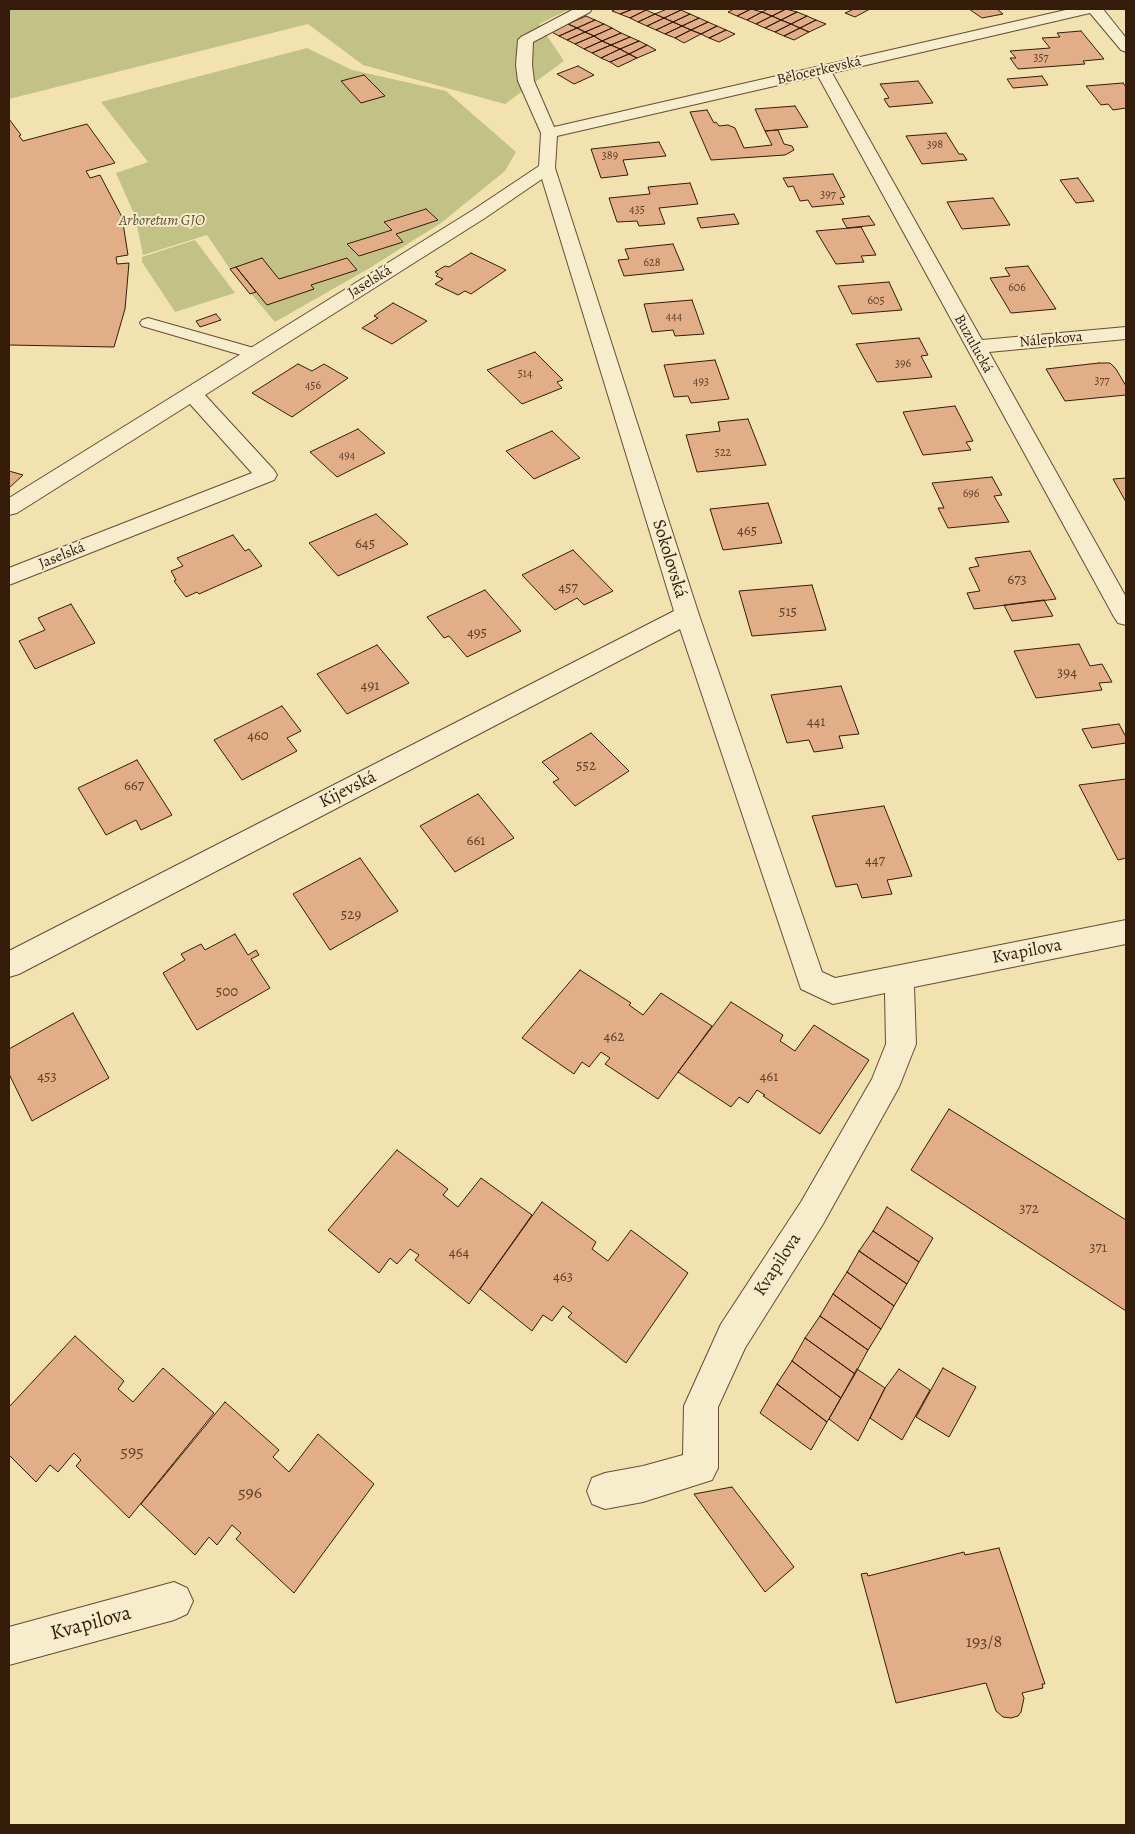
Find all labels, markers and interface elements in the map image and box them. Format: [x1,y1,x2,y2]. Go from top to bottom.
house number: 357 [1033,51,1049,65]
street label: Bělocerkevská [775,53,863,89]
house number: 398 [927,138,943,152]
house number: 389 [602,149,618,163]
house number: 397 [820,188,836,202]
house number: 435 [629,203,645,217]
park label: Arboretum GJO [119,212,205,230]
house number: 628 [643,256,661,270]
street label: Jaselská [345,262,395,302]
house number: 606 [1008,281,1026,295]
house number: 605 [867,294,885,308]
house number: 444 [666,310,682,324]
street label: Buzulucká [950,311,996,377]
street label: Nálepkova [1019,328,1083,352]
house number: 396 [895,357,911,371]
house number: 514 [518,367,532,381]
house number: 377 [1094,374,1110,388]
house number: 493 [693,375,709,389]
house number: 456 [305,379,321,393]
house number: 522 [715,446,731,460]
house number: 494 [339,449,355,463]
house number: 696 [963,487,979,501]
street label: Sokolovská [647,517,691,601]
house number: 465 [737,522,757,540]
house number: 645 [355,535,375,553]
street label: Jaselská [36,539,88,573]
house number: 673 [1007,571,1027,589]
house number: 457 [558,579,578,597]
house number: 515 [779,603,797,621]
house number: 495 [467,624,487,642]
house number: 394 [1057,664,1077,682]
house number: 491 [361,677,379,695]
house number: 441 [807,713,825,731]
house number: 460 [247,727,269,745]
house number: 552 [576,757,596,775]
street label: Kijevská [316,766,380,814]
house number: 667 [124,777,144,795]
house number: 661 [467,832,485,850]
house number: 447 [865,852,885,870]
house number: 529 [341,906,361,924]
street label: Kvapilova [990,935,1064,969]
house number: 500 [216,983,238,1001]
house number: 462 [604,1028,624,1046]
house number: 453 [37,1068,57,1086]
house number: 461 [760,1068,778,1086]
house number: 372 [1019,1200,1039,1218]
street label: Kvapilova [750,1229,806,1301]
house number: 371 [1089,1239,1107,1257]
house number: 464 [449,1244,469,1262]
house number: 463 [553,1268,573,1286]
house number: 595 [120,1442,144,1464]
house number: 596 [238,1483,262,1505]
street label: Kvapilova [48,1601,134,1647]
house number: 193/8 [966,1632,1002,1654]

